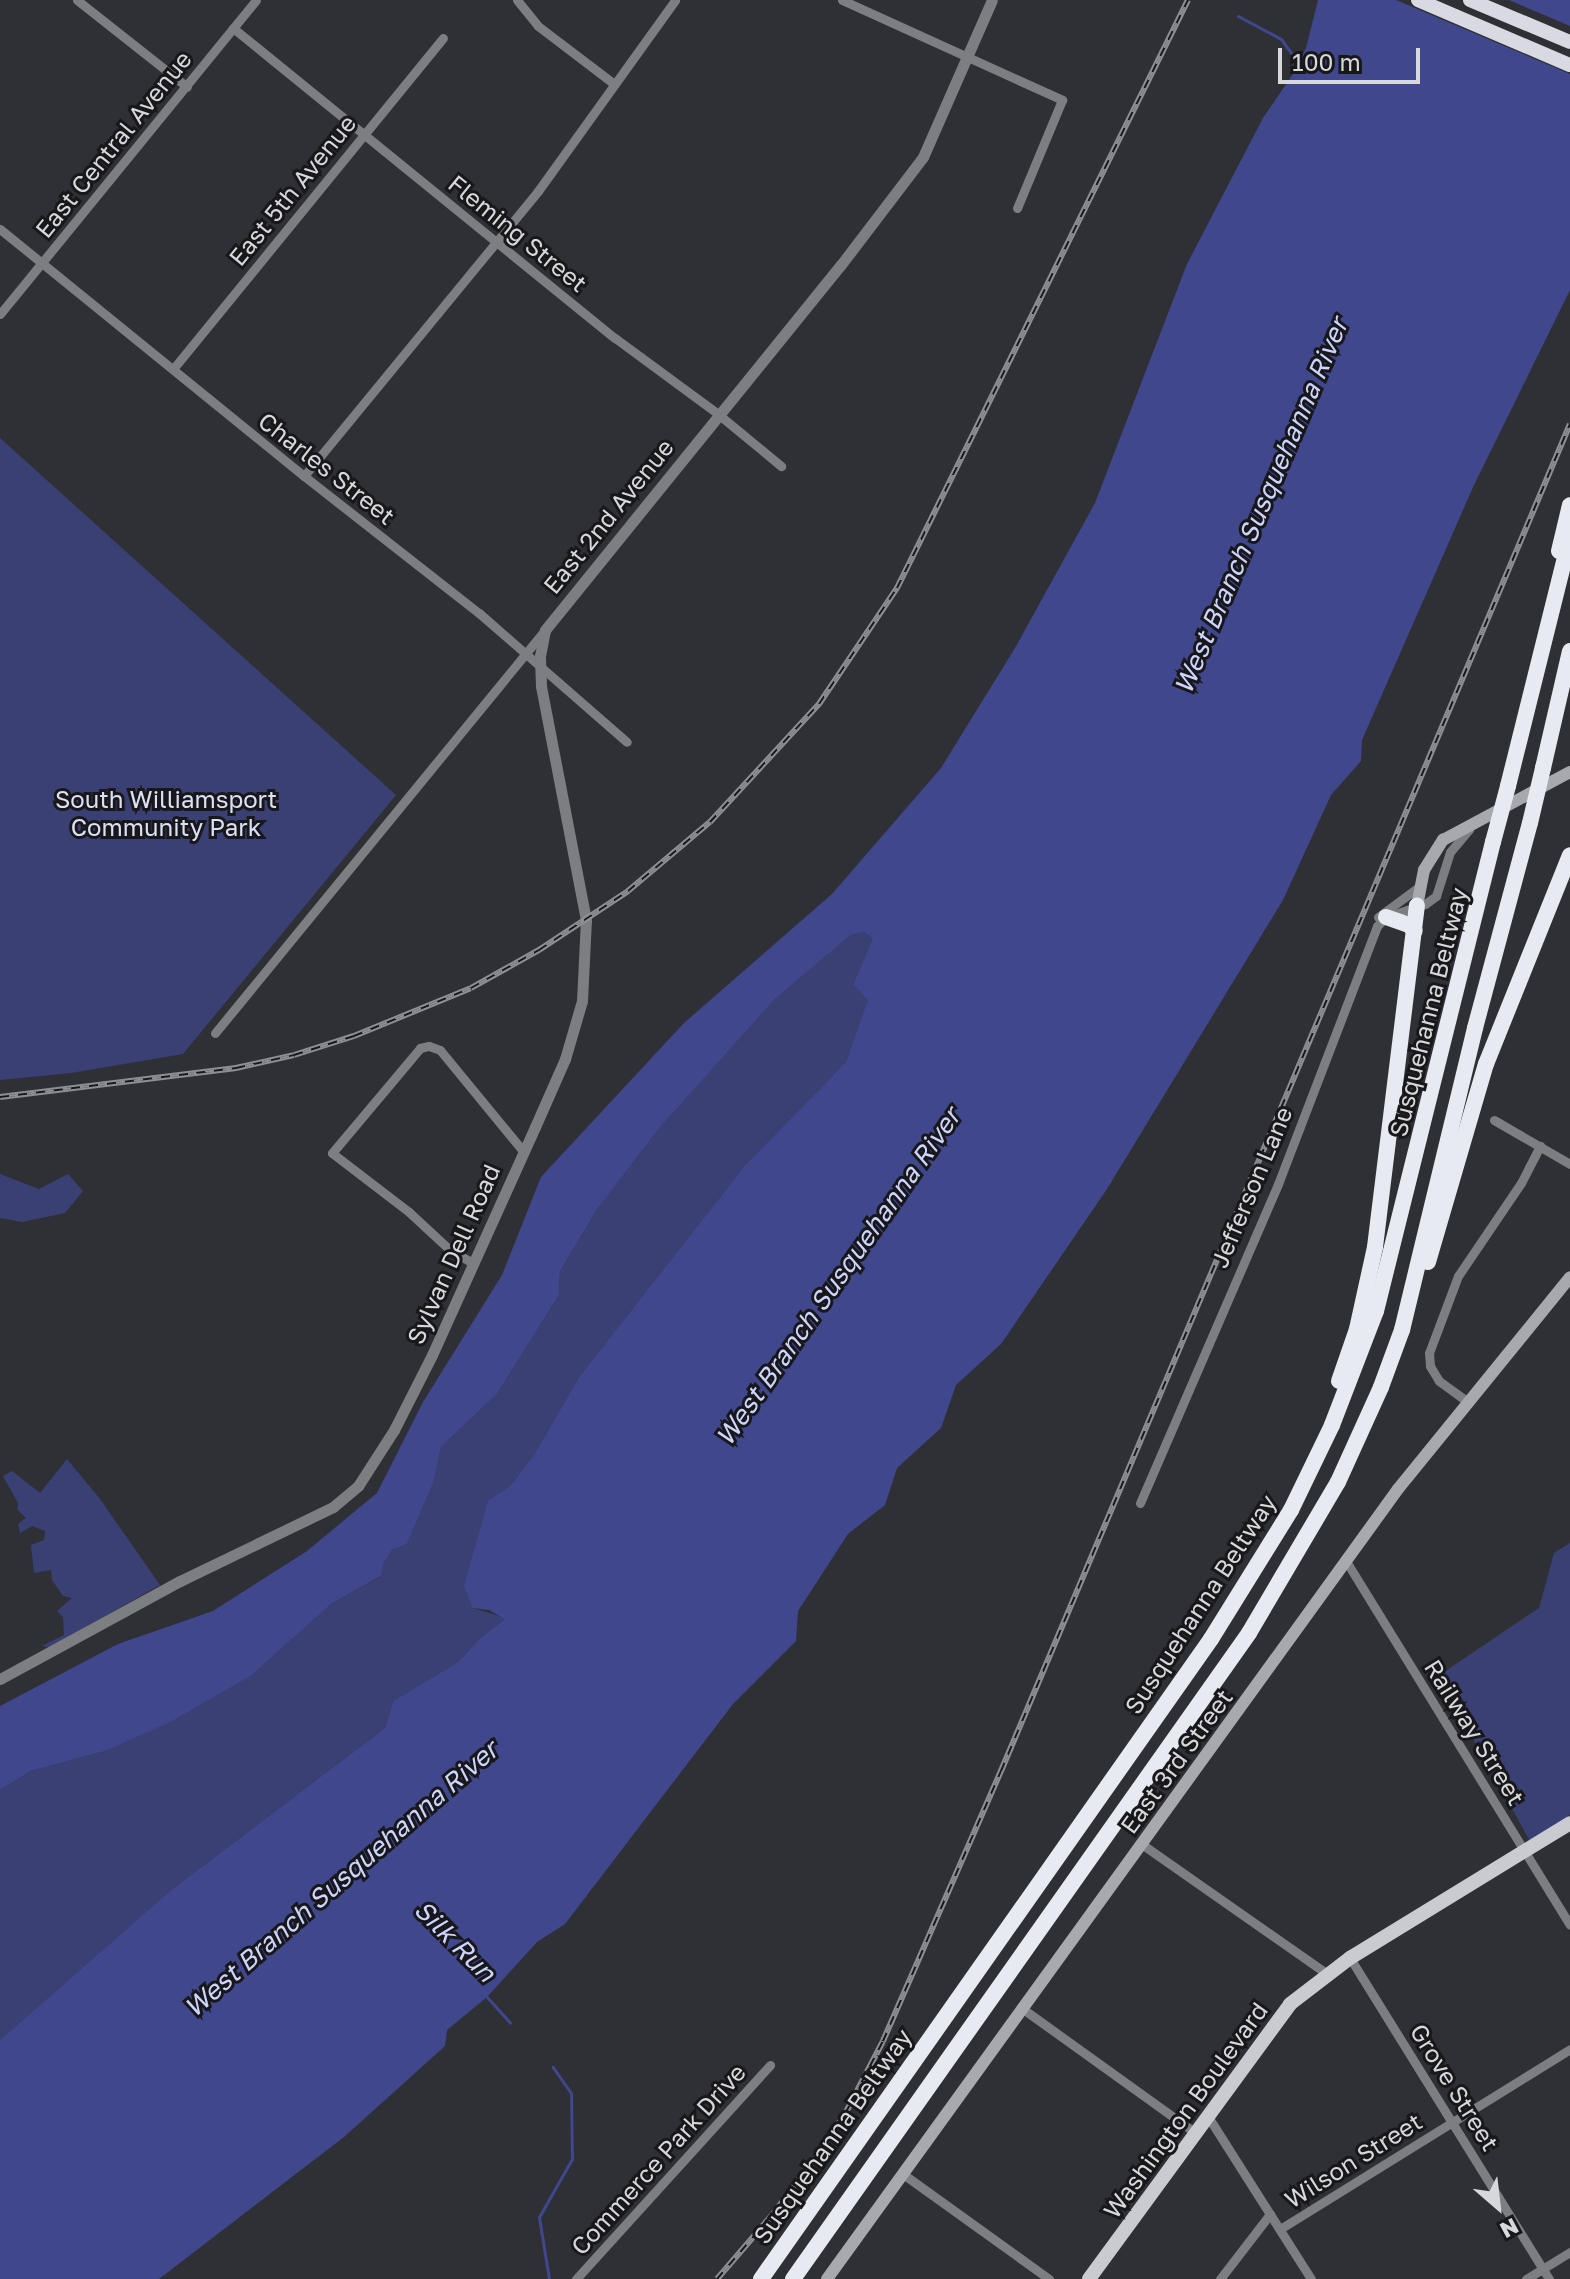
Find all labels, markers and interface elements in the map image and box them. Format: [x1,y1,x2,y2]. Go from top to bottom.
scale bar [1282,32,1424,82]
street label: East Central Avenue [29,45,197,243]
text: 100 m [1292,47,1361,76]
street label: East 5th Avenue [223,109,361,271]
street label: Fleming Street [443,168,593,298]
water label: West Branch Susquehanna River [1168,313,1354,699]
street label: Charles Street [253,406,401,530]
street label: East 2nd Avenue [537,433,679,599]
park label: South Williamsport Community Park [55,785,277,841]
street label: Susquehanna Beltway [1383,884,1473,1140]
water label: West Branch Susquehanna River [709,1102,967,1452]
street label: Jefferson Lane [1204,1102,1298,1272]
street label: Sylvan Dell Road [400,1160,506,1348]
street label: Susquehanna Beltway [1118,1489,1282,1719]
street label: Railway Street [1419,1654,1531,1810]
street label: East 3rd Street [1114,1683,1238,1839]
water label: West Branch Susquehanna River [178,1734,504,2024]
water label: Silk Run [408,1894,502,1988]
street label: Washington Boulevard [1097,1996,1273,2224]
street label: Grove Street [1405,2018,1505,2156]
street label: Susquehanna Beltway [747,2023,917,2249]
street label: Commerce Park Drive [565,2058,751,2260]
street label: Wilson Street [1279,2106,1427,2214]
north arrow [1458,2167,1538,2247]
text: N [1496,2213,1523,2244]

